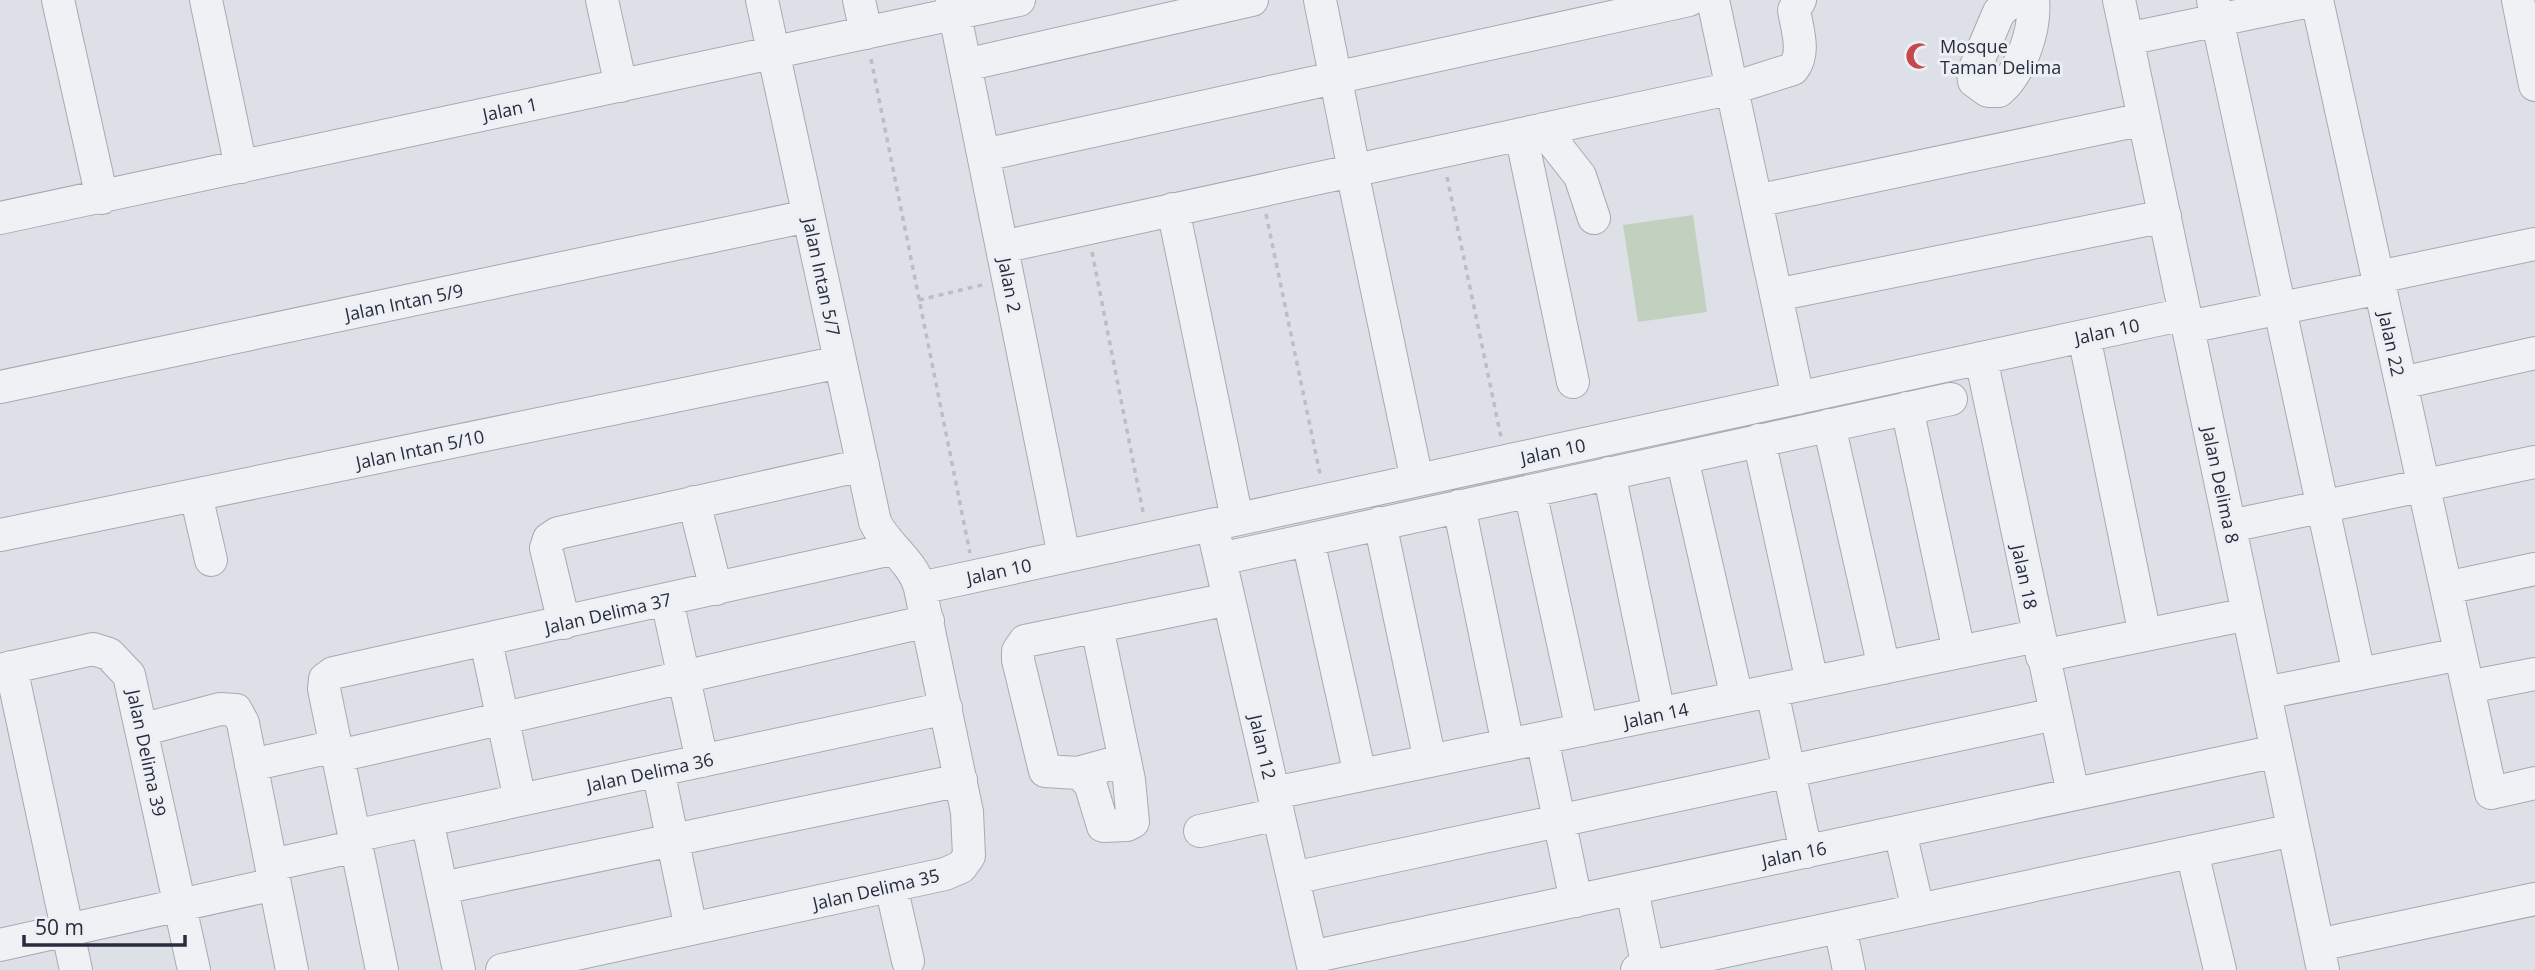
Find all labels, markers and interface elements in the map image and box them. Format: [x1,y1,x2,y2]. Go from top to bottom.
place label: Mosque Taman Delima [1940,34,2061,79]
mosque icon: Mosque Taman Delima [1904,41,1934,71]
street label: Jalan 1 [478,92,540,127]
street label: Jalan Intan 5/7 [797,214,846,338]
street label: Jalan 2 [993,254,1027,314]
street label: Jalan Intan 5/9 [341,278,465,327]
street label: Jalan 22 [2373,307,2411,379]
street label: Jalan 10 [2070,312,2142,350]
street label: Jalan Delima 8 [2196,422,2245,546]
street label: Jalan Intan 5/10 [352,424,486,475]
street label: Jalan 10 [1516,432,1588,470]
street label: Jalan 18 [2006,540,2044,612]
street label: Jalan 10 [962,552,1034,590]
street label: Jalan Delima 37 [540,587,674,640]
street label: Jalan Delima 39 [121,685,172,819]
street label: Jalan 14 [1619,696,1691,734]
street label: Jalan 12 [1243,710,1282,782]
street label: Jalan Delima 36 [582,747,716,798]
street label: Jalan 16 [1757,835,1829,873]
street label: Jalan Delima 35 [808,863,942,916]
scale bar [24,904,186,948]
text: 50 m [35,913,84,941]

